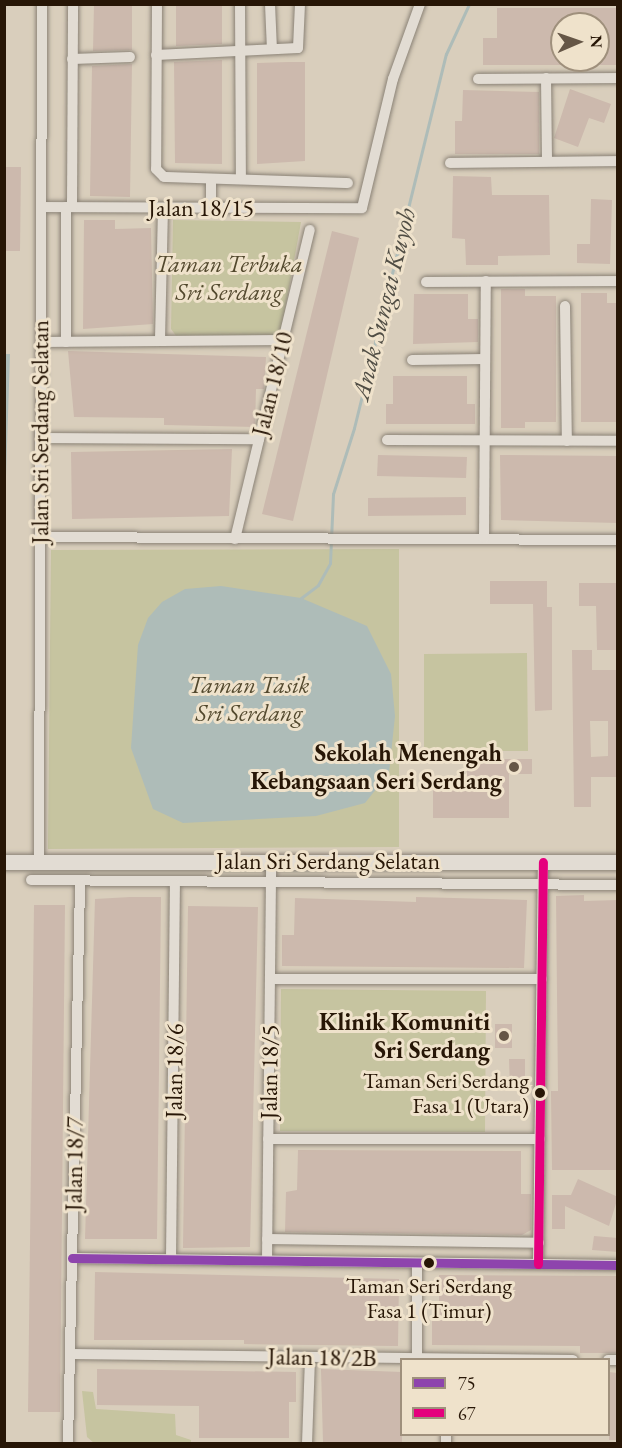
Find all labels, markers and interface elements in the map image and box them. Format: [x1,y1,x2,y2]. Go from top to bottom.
north arrow [550,12,610,72]
text: N [586,35,607,48]
street label: Jalan 18/15 [148,194,254,222]
water label: Anak Sungai Kuyoh [345,205,423,403]
park label: Taman Terbuka Sri Serdang [155,250,303,306]
street label: Jalan Sri Serdang Selatan [26,320,54,544]
street label: Jalan 18/10 [245,329,299,439]
park label: Taman Tasik Sri Serdang [189,671,309,727]
place label: Sekolah Menengah Kebangsaan Seri Serdang [250,739,502,795]
marker: Sekolah Menengah Kebangsaan Seri Serdang [507,760,521,774]
street label: Jalan Sri Serdang Selatan [216,847,440,875]
place label: Klinik Komuniti Sri Serdang [319,1008,490,1064]
street label: Jalan 18/6 [159,1023,189,1119]
street label: Jalan 18/5 [254,1024,284,1120]
marker: Klinik Komuniti Sri Serdang [495,1027,513,1045]
place label: Taman Seri Serdang Fasa 1 (Utara) [363,1067,529,1118]
marker: Taman Seri Serdang Fasa 1 (Utara) [534,1087,546,1099]
street label: Jalan 18/7 [59,1116,89,1212]
marker: Taman Seri Serdang Fasa 1 (Timur) [423,1257,435,1269]
place label: Taman Seri Serdang Fasa 1 (Timur) [346,1272,512,1324]
street label: Jalan 18/2B [267,1342,377,1372]
legend [400,1358,610,1436]
text: 75 [458,1372,475,1395]
text: 67 [458,1402,475,1425]

